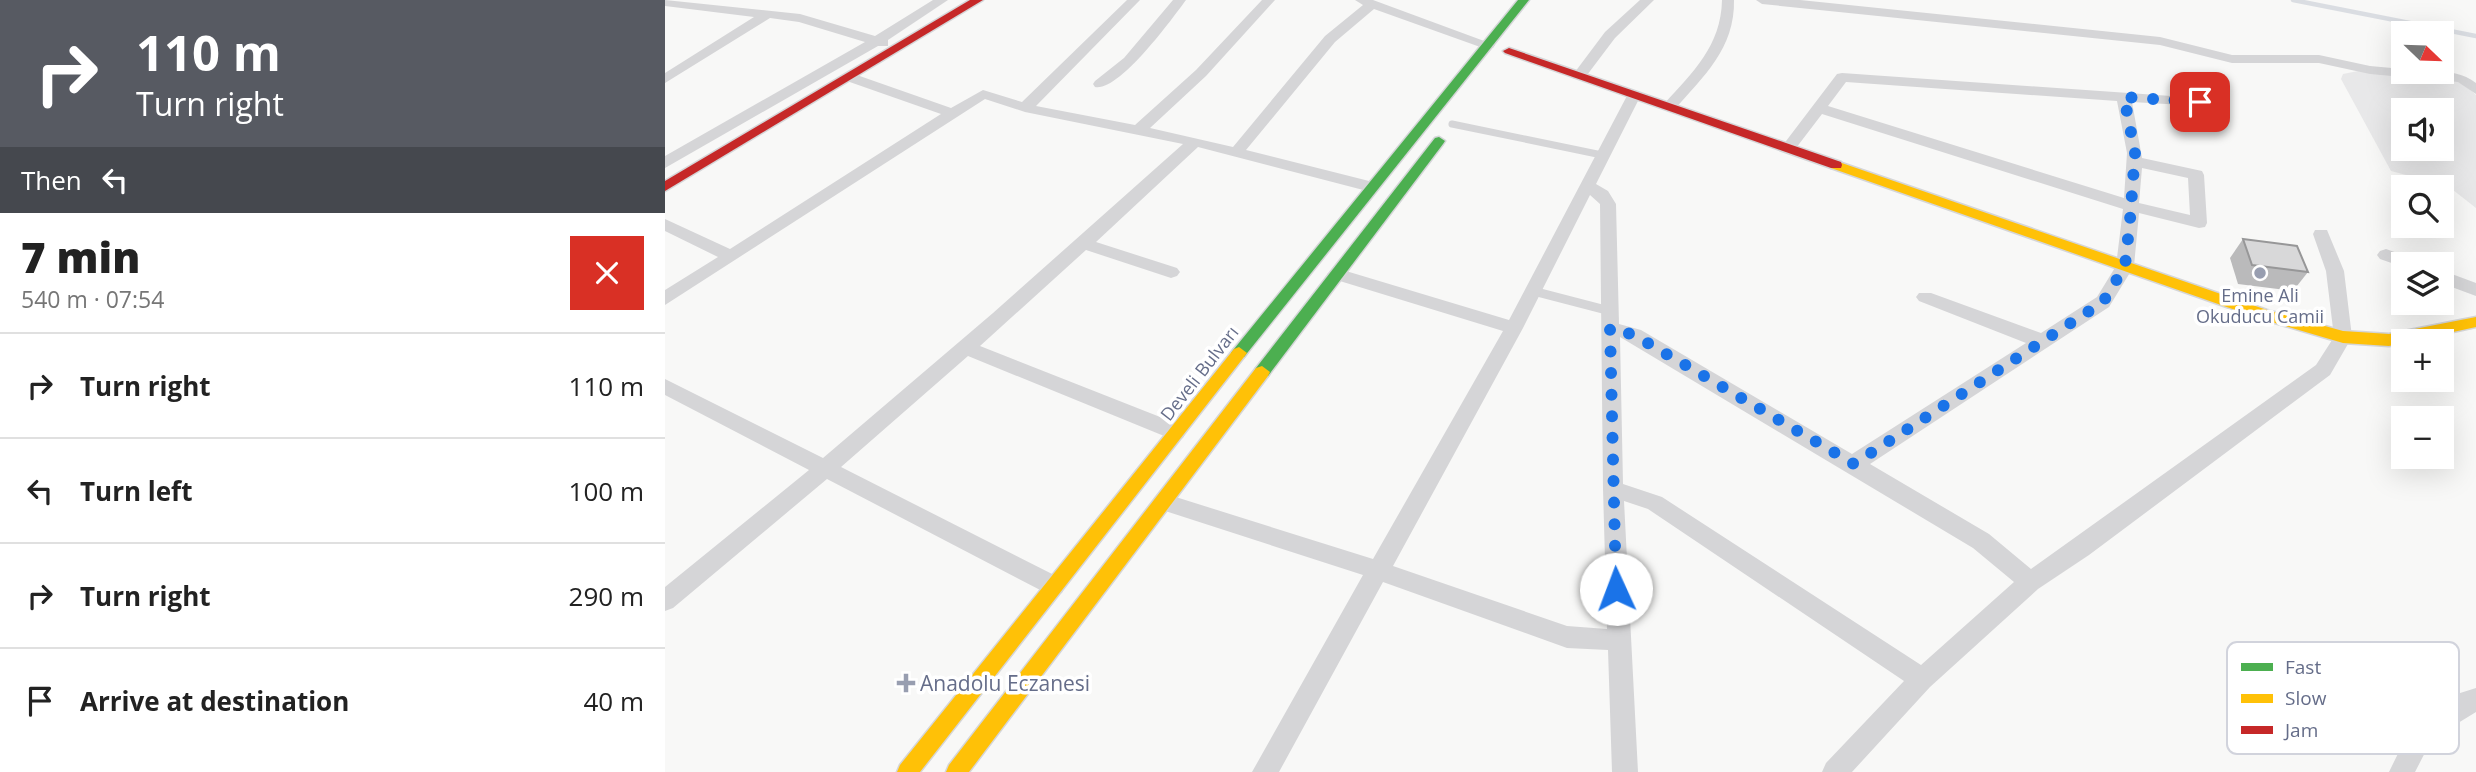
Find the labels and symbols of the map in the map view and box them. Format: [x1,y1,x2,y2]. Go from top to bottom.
north arrow [2391,21,2453,84]
pin [2170,72,2230,132]
marker: Emine Ali Okuducu Camii [2252,265,2268,281]
place label: Emine Ali Okuducu Camii [2196,283,2324,328]
street label: Develi Bulvarı [1154,321,1244,425]
position arrow [1579,552,1653,626]
legend [2227,642,2459,754]
text: Fast [2285,654,2321,680]
place label: Anadolu Eczanesi [920,669,1090,697]
marker: Anadolu Eczanesi [898,675,914,691]
text: Slow [2285,685,2327,711]
text: Jam [2283,717,2318,743]

